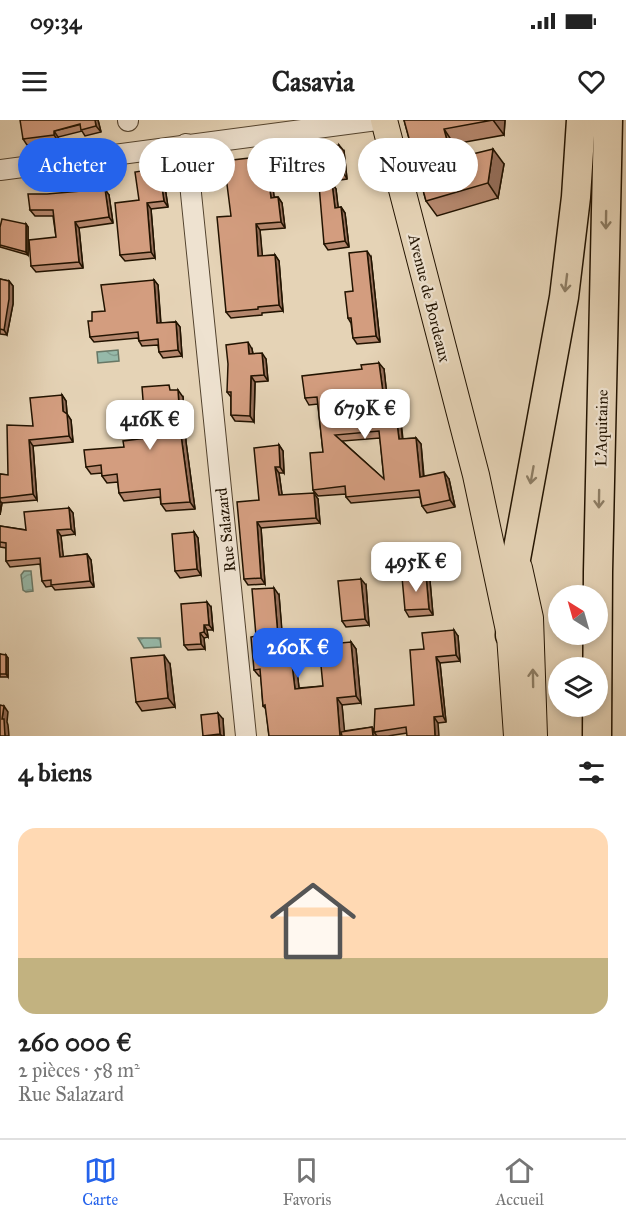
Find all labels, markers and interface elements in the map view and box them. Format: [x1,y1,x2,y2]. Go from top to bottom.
text: 09:34 [30,8,81,35]
icon: menu [18,65,51,98]
text: Casavia [272,65,354,98]
icon: heart [575,65,608,98]
chip: Acheter [18,138,127,192]
chip: Louer [139,138,235,192]
chip: Filtres [247,138,346,192]
chip: Nouveau [358,138,478,192]
one-way arrow [600,210,611,230]
street label: Avenue de Bordeaux [404,231,455,364]
one-way arrow [560,272,571,292]
pin: 679K € [316,389,414,440]
street label: L'Aquitaine [591,389,613,467]
text: 679K € [334,396,396,420]
pin: 416K € [101,400,199,451]
text: 416K € [120,407,180,431]
one-way arrow [526,464,537,484]
street label: Rue Salazard [212,487,239,573]
one-way arrow [594,489,605,509]
pin: 495K € [367,542,465,593]
text: 495K € [385,549,447,573]
north arrow [548,585,608,645]
map controls [548,585,608,717]
pin: 260K € [249,628,347,679]
text: 260K € [267,635,329,659]
button: layers [548,657,608,717]
one-way arrow [527,668,539,688]
text: 4 biens [18,756,92,788]
icon: filters [575,756,608,789]
icon: home [259,867,367,975]
text: 260 000 € [18,1026,132,1058]
text: 2 pièces · 58 m² [18,1058,140,1082]
text: Rue Salazard [18,1082,124,1106]
tab: Carte [82,1154,118,1209]
tab: Favoris [283,1154,331,1209]
tab: Accueil [496,1154,544,1209]

